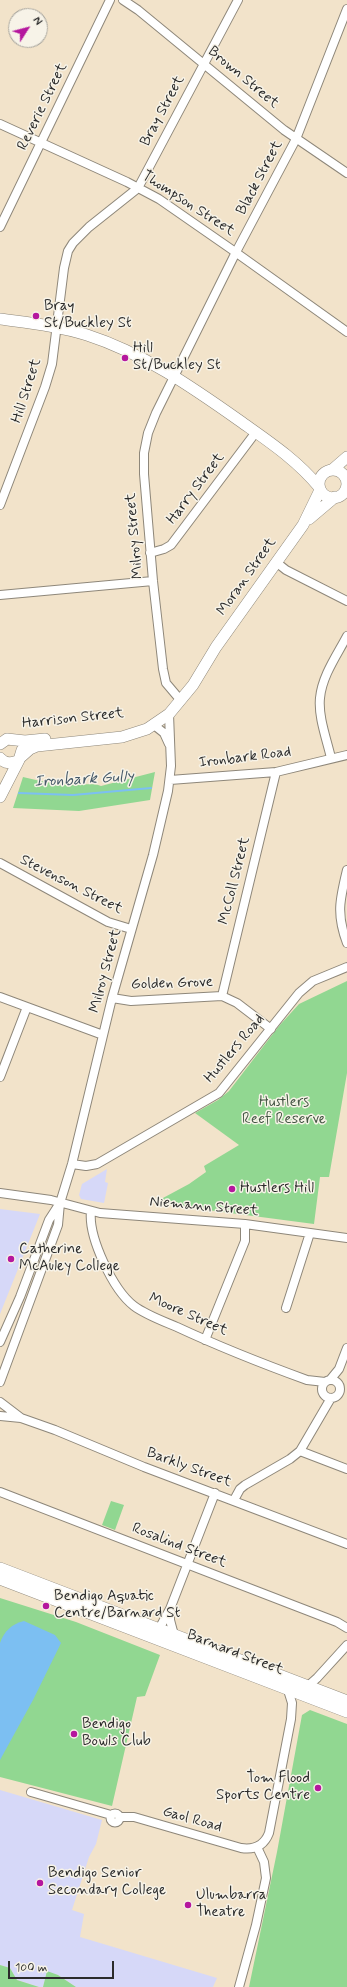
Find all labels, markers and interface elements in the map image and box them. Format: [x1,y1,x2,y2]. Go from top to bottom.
north arrow [8,8,48,48]
text: N [29,14,45,29]
street label: Brown Street [204,43,282,113]
street label: Reverie Street [14,60,72,154]
street label: Bray Street [137,73,189,149]
street label: Black Street [233,138,287,218]
street label: Thompson Street [138,167,238,241]
place label: Bray St/Buckley St [44,298,132,333]
marker: Bray St/Buckley St [31,311,41,321]
place label: Hill St/Buckley St [133,340,221,375]
marker: Hill St/Buckley St [120,353,130,363]
street label: Hill Street [8,356,46,426]
street label: Harry Street [163,450,229,528]
street label: Milroy Street [122,492,148,580]
street label: Moran Street [213,534,281,620]
street label: Harrison Street [21,705,125,733]
street label: Ironbark Road [198,743,292,773]
water label: Ironbark Gully [34,768,134,792]
street label: McColl Street [215,835,255,927]
street label: Stevenson Street [17,851,125,919]
street label: Milroy Street [86,927,126,1015]
street label: Golden Grove [131,974,213,994]
street label: Hustlers Road [201,1011,269,1087]
park label: Hustlers Reef Reserve [242,1094,326,1129]
place label: Hustlers Hill [240,1180,314,1198]
marker: Hustlers Hill [227,1184,237,1194]
street label: Niemann Street [149,1193,259,1221]
place label: Catherine McAuley College [19,1241,120,1276]
marker: Catherine McAuley College [6,1254,16,1264]
street label: Moore Street [146,1290,230,1340]
street label: Barkly Street [144,1444,234,1492]
street label: Rosalind Street [129,1520,229,1572]
place label: Bendigo Aquatic Centre/Barnard St [54,1588,180,1623]
marker: Bendigo Aquatic Centre/Barnard St [41,1601,51,1611]
street label: Barnard Street [184,1626,286,1680]
place label: Bendigo Bowls Club [82,1716,151,1751]
marker: Bendigo Bowls Club [69,1729,79,1739]
place label: Tom Flood Sports Centre [216,1770,310,1805]
marker: Tom Flood Sports Centre [313,1783,323,1793]
street label: Gaol Road [160,1803,224,1837]
place label: Bendigo Senior Secondary College [48,1865,166,1900]
marker: Bendigo Senior Secondary College [35,1878,45,1888]
place label: Ulumbarra Theatre [196,1887,266,1922]
marker: Ulumbarra Theatre [183,1900,193,1910]
scale bar [10,1953,116,1979]
text: 100 m [15,1960,47,1976]

